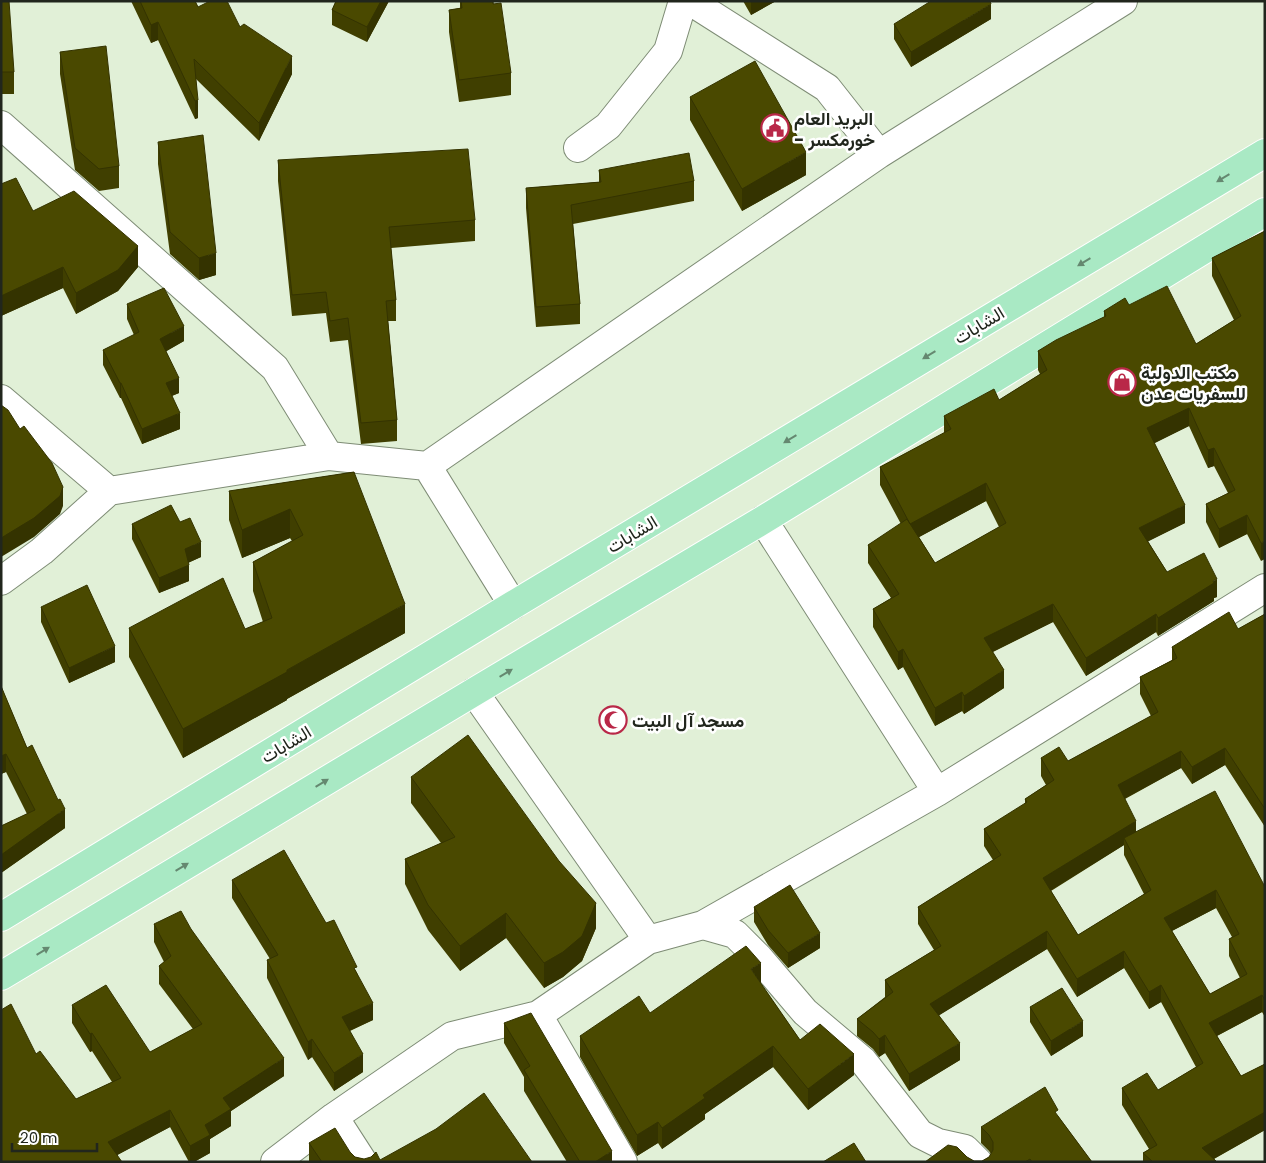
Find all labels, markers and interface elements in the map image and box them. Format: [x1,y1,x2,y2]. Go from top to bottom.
place label: البريد العام - خورمكسر [794,106,875,152]
public building icon: البريد العام - خورمكسر [760,113,790,143]
one-way arrow [1216,174,1229,183]
one-way arrow [1077,258,1090,267]
street label: الشابات [949,300,1009,350]
one-way arrow [923,350,936,359]
place label: مكتب الدولية للسفريات عدن [1141,360,1246,406]
shop icon: مكتب الدولية للسفريات عدن [1107,367,1137,397]
one-way arrow [784,434,797,443]
street label: الشابات [602,509,662,559]
one-way arrow [499,668,512,677]
mosque icon: مسجد آل البيت [598,705,628,735]
place label: مسجد آل البيت [632,708,744,733]
street label: الشابات [256,719,316,769]
one-way arrow [315,779,328,788]
one-way arrow [176,863,189,872]
one-way arrow [37,946,50,955]
scale bar [12,1120,98,1152]
text: 20 m [20,1127,58,1148]

